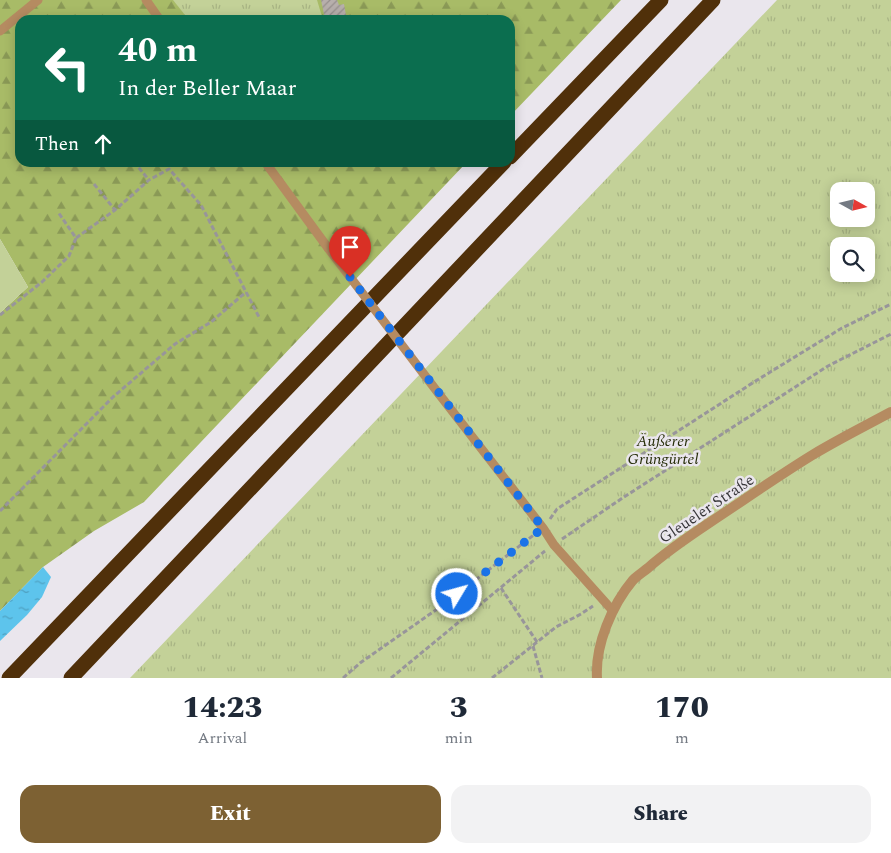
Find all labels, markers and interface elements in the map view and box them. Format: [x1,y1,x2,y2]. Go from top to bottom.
text: 40 m [118,24,198,77]
icon: left [35,35,100,100]
text: In der Beller Maar [118,72,297,105]
text: Then [35,130,79,159]
icon: ahead [89,130,117,158]
north arrow [830,182,875,228]
map controls [830,182,875,282]
pin [329,226,371,277]
icon: arrive [336,233,364,261]
button: search [830,237,875,282]
park label: Äußerer Grüngürtel [627,429,699,471]
street label: Gleueler Straße [654,468,759,550]
position arrow [430,567,482,619]
text: 14:23 [182,685,263,731]
text: 3 [450,685,468,731]
text: 170 [655,685,709,731]
text: Arrival [197,726,247,750]
text: min [445,726,473,750]
text: m [675,726,689,750]
button: Exit [20,785,441,843]
button: Share [451,785,871,843]

